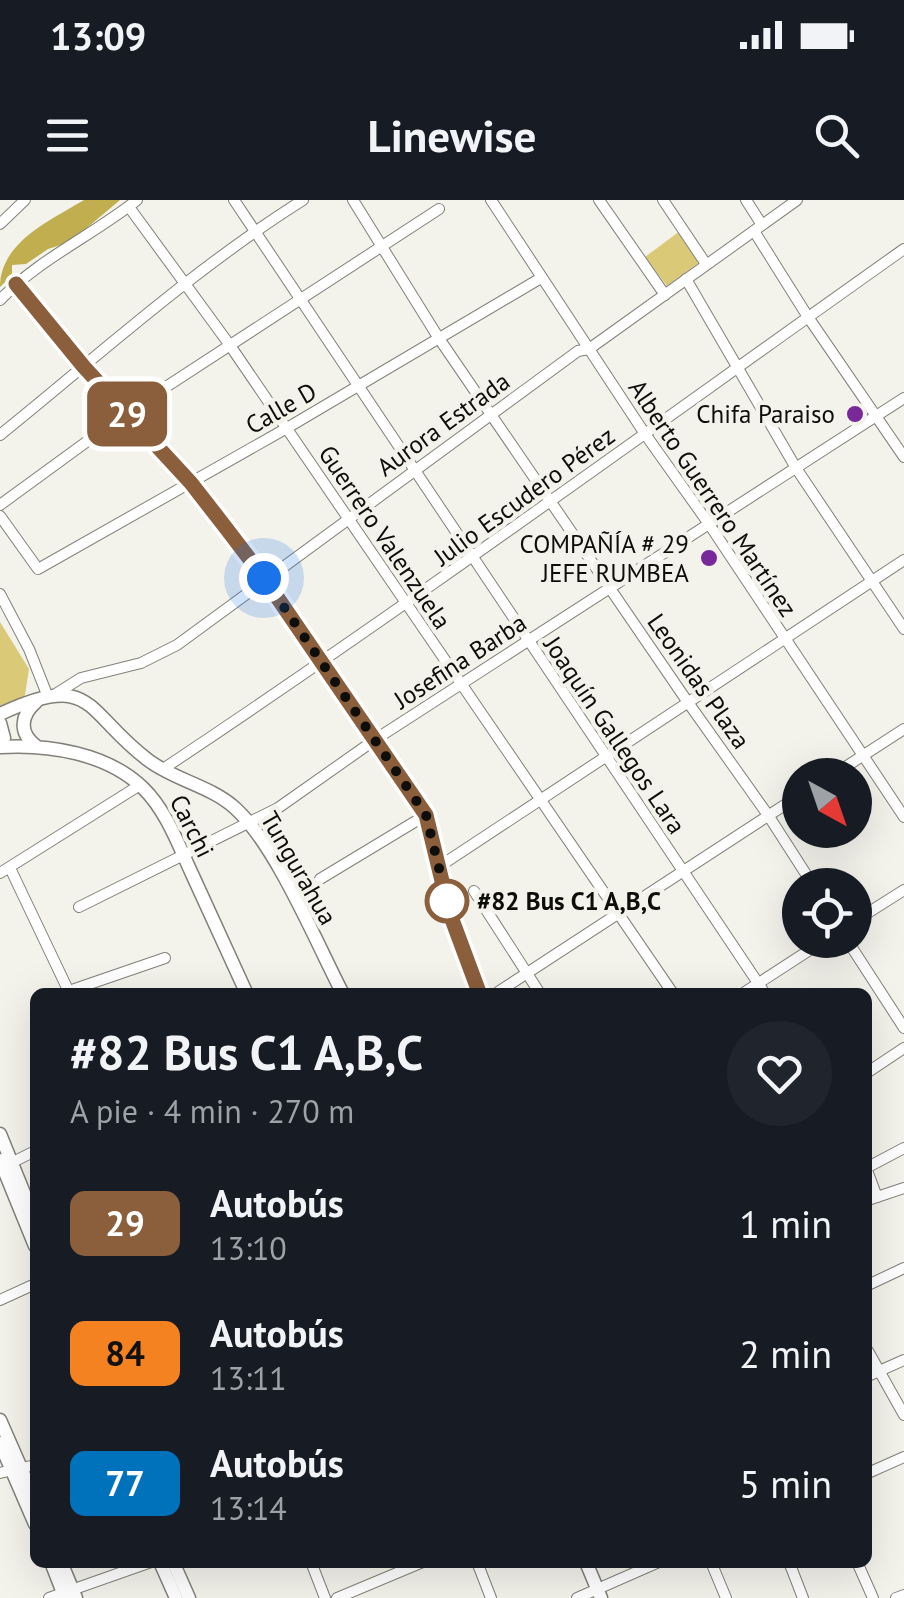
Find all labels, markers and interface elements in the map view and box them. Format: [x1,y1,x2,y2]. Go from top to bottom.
text: 13:09 [50,11,146,60]
text: Linewise [368,106,536,164]
icon: menu [40,108,95,163]
icon: search [809,108,864,163]
street label: Aurora Estrada [370,365,516,483]
street label: Alberto Guerrero Martínez [622,373,804,623]
street label: Calle D [240,375,322,441]
line badge: 29 [82,382,172,446]
text: 29 [107,391,147,437]
place label: Chifa Paraiso [696,398,835,430]
marker: Chifa Paraiso [844,403,866,425]
street label: Julio Escudero Pérez [426,420,621,573]
street label: Guerrero Valenzuela [312,439,458,635]
place label: COMPAÑÍA # 29 JEFE RUMBEA [520,528,689,589]
marker: COMPAÑÍA # 29 JEFE RUMBEA [698,547,720,569]
your location [239,553,289,603]
street label: Josefina Barba [387,606,532,716]
street label: Leonidas Plaza [641,607,757,755]
street label: Joaquín Gallegos Lara [536,629,693,840]
north arrow [782,758,872,848]
map controls [782,758,872,958]
street label: Carchi [163,789,221,863]
street label: Tungurahua [254,806,344,930]
button: locate [782,868,872,958]
marker: #82 Bus C1 A,B,C [426,880,468,922]
place label: #82 Bus C1 A,B,C [477,885,661,917]
text: #82 Bus C1 A,B,C [70,1021,423,1083]
button: heart [727,1021,832,1126]
text: A pie · 4 min · 270 m [70,1090,354,1132]
text: Autobús [210,1178,344,1227]
text: 1 min [739,1199,832,1248]
text: 29 [105,1200,145,1246]
text: 13:10 [210,1227,287,1269]
text: Autobús [210,1308,344,1357]
text: 2 min [739,1329,832,1378]
text: 84 [105,1330,145,1376]
text: 13:11 [210,1357,287,1399]
text: Autobús [210,1438,344,1487]
text: 5 min [739,1459,832,1508]
text: 77 [105,1460,145,1506]
text: 13:14 [210,1487,287,1529]

